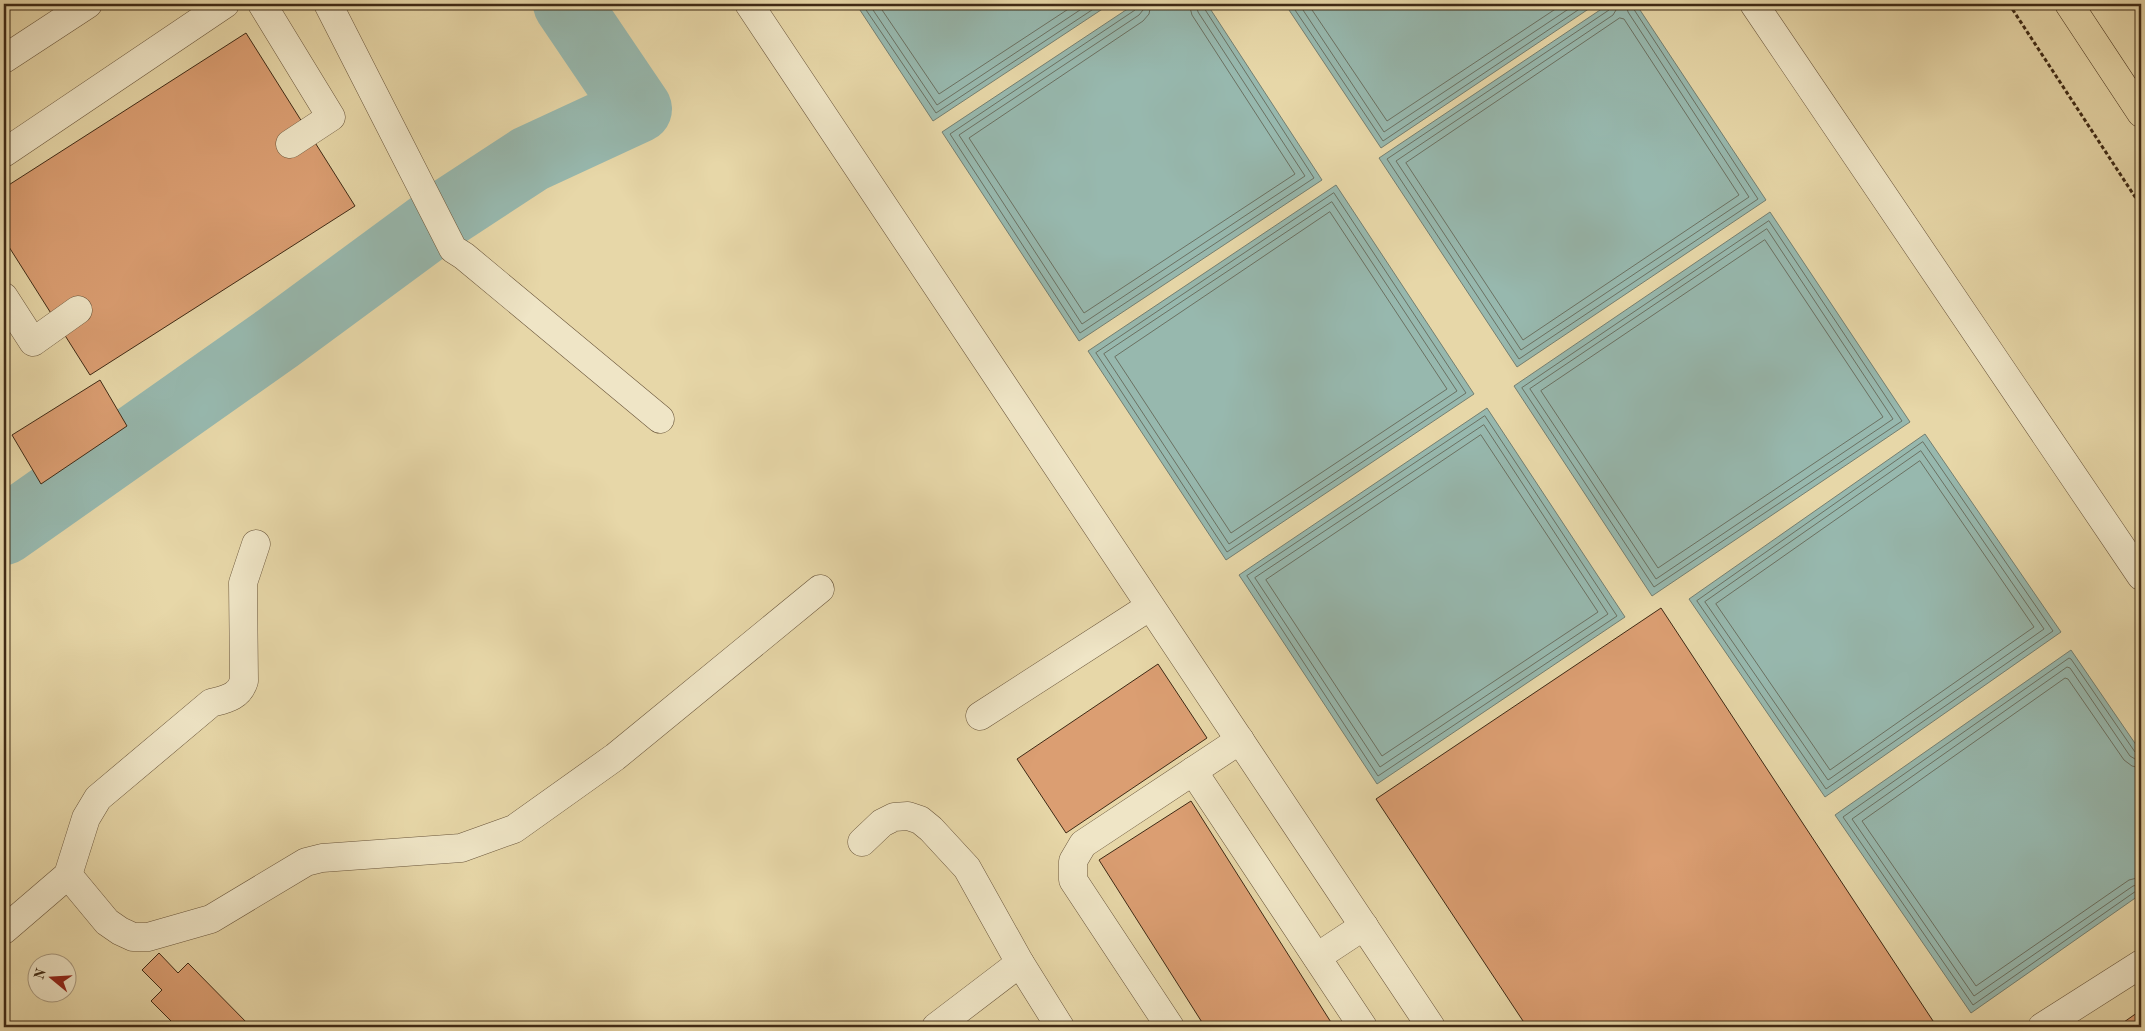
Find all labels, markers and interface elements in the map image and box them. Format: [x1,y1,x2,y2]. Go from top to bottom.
north arrow [28,954,78,1004]
text: N [32,967,49,982]

